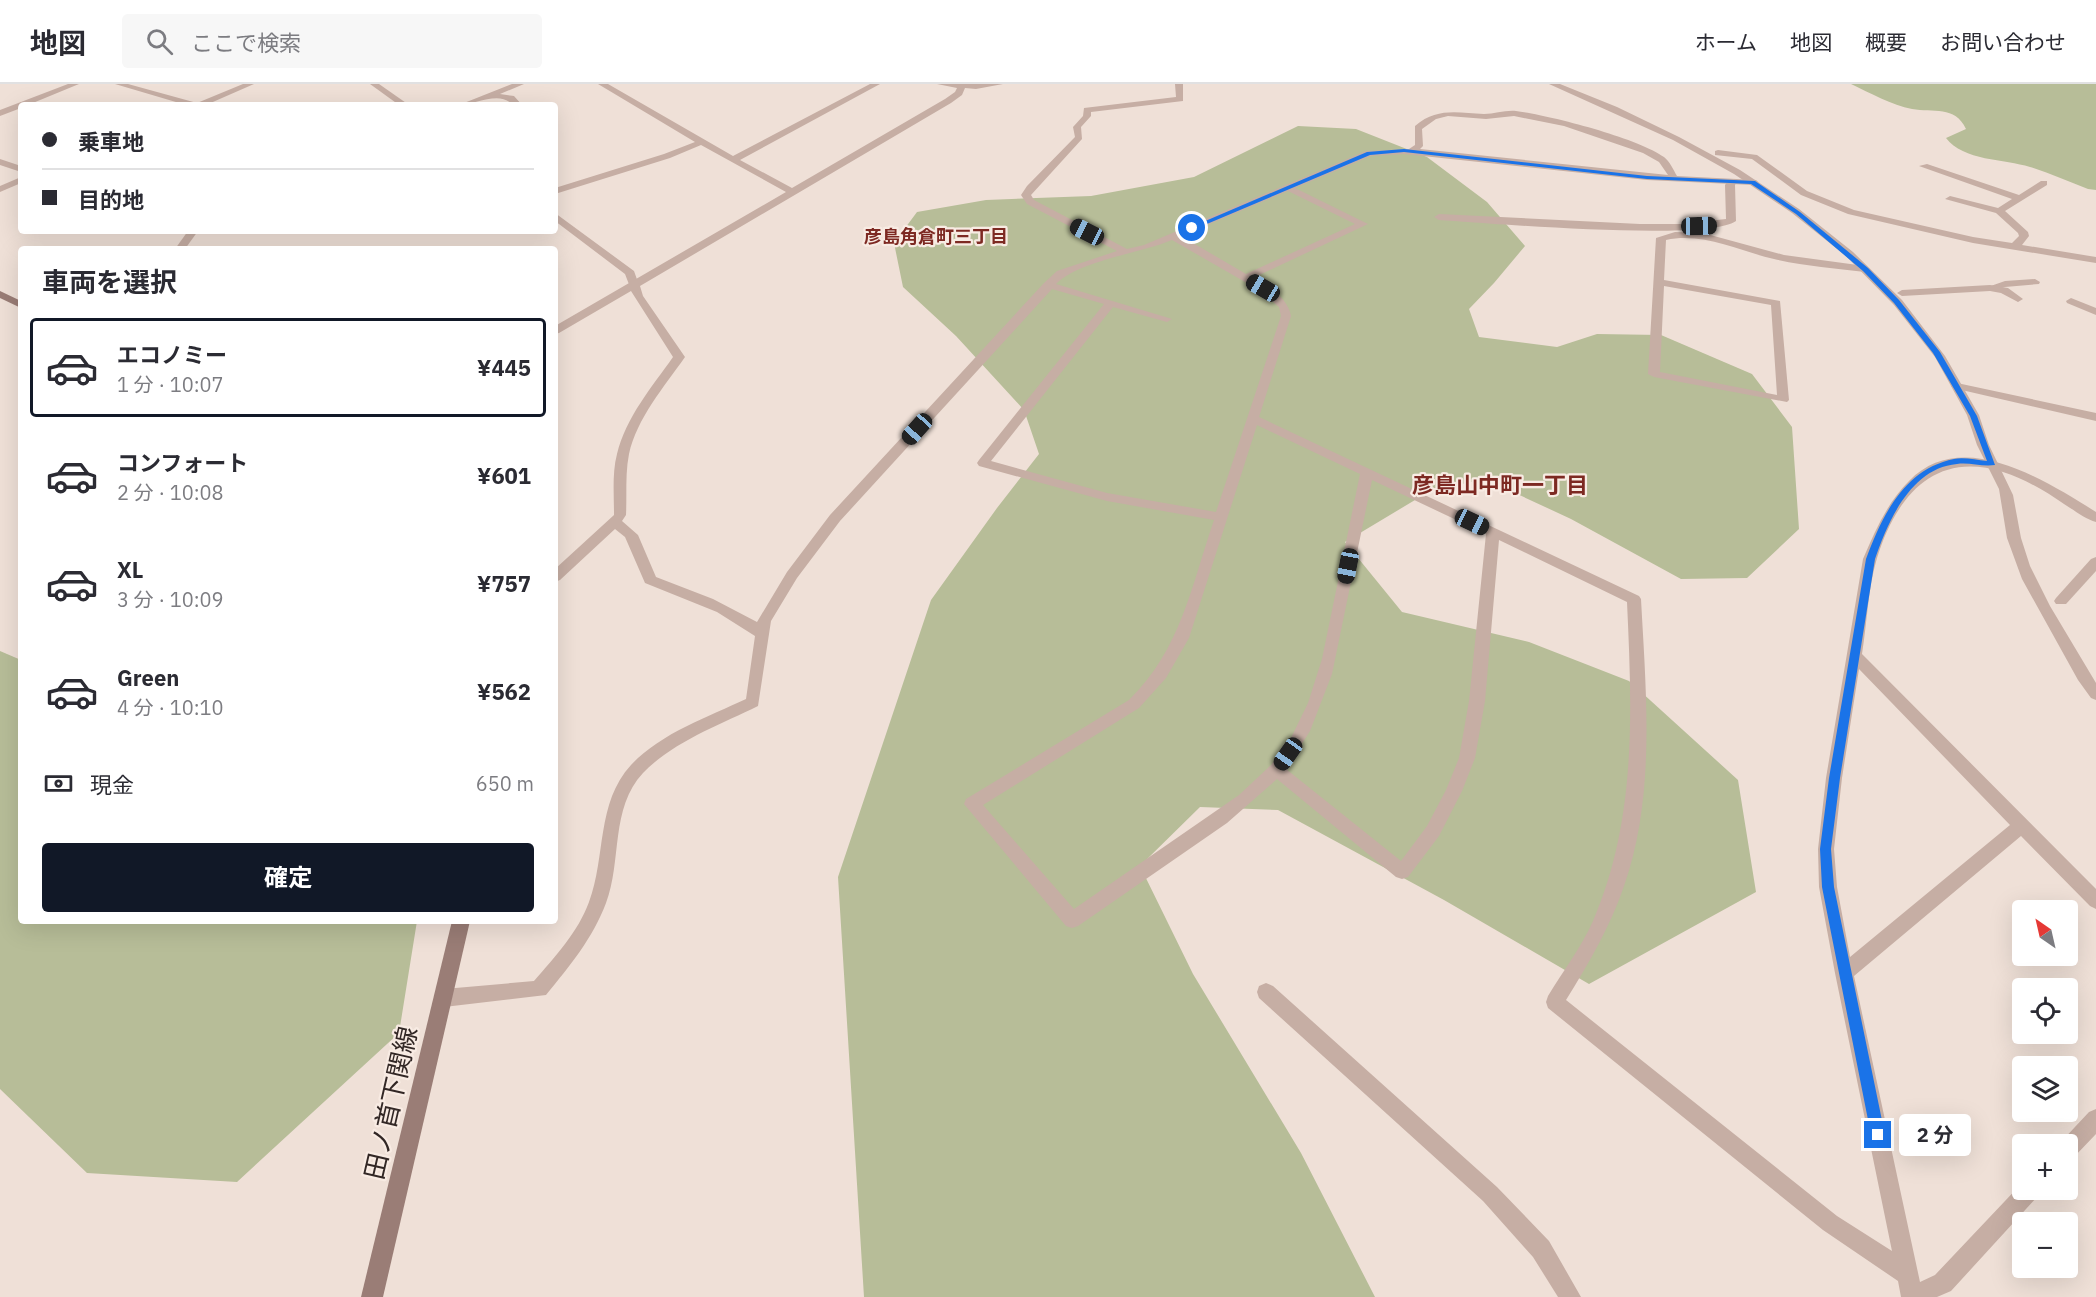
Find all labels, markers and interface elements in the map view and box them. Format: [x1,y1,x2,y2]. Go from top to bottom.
search box [122,14,542,68]
text: 地図 [30,24,86,61]
icon: search [143,25,176,58]
text: ここで検索 [191,28,301,57]
text: ホーム [1695,28,1757,56]
text: 地図 [1790,28,1832,56]
text: 概要 [1865,28,1907,56]
text: お問い合わせ [1940,28,2066,56]
text: 乗車地 [78,127,144,156]
text: 目的地 [78,185,144,214]
route start [1178,214,1205,241]
car [1067,216,1107,248]
car [1681,217,1717,235]
district label: 彦島角倉町三丁目 [864,225,1008,248]
text: 車両を選択 [42,264,177,299]
car [1243,271,1283,305]
text: エコノミー [117,340,227,369]
icon: car [45,341,99,395]
text: ¥445 [477,353,531,382]
text: 1 分 · 10:07 [117,371,224,398]
car [898,410,936,448]
text: コンフォート [117,448,248,477]
icon: car [45,449,99,503]
text: ¥601 [477,461,531,490]
district label: 彦島山中町一丁目 [1412,470,1588,499]
text: 2 分 · 10:08 [117,479,224,506]
car [1452,506,1492,538]
car [1336,547,1360,585]
text: XL [117,555,143,584]
icon: car [45,557,99,611]
text: ¥757 [477,569,531,598]
text: 3 分 · 10:09 [117,586,224,613]
text: Green [117,663,179,692]
icon: car [45,665,99,719]
text: ¥562 [477,677,531,706]
text: 4 分 · 10:10 [117,694,224,721]
car [1270,734,1306,774]
icon: cash [42,767,75,800]
text: 現金 [90,770,134,799]
text: 650 m [476,770,534,797]
button: 確定 [42,843,534,912]
north arrow [2012,900,2078,966]
map controls [2012,900,2078,1278]
button: locate [2012,978,2078,1044]
street label: 田ノ首下関線 [356,1023,424,1183]
button: layers [2012,1056,2078,1122]
callout: 2 分 [1899,1114,1971,1156]
route end [1864,1121,1891,1148]
text: 2 分 [1917,1121,1953,1148]
button: + [2012,1134,2078,1200]
button: − [2012,1212,2078,1278]

